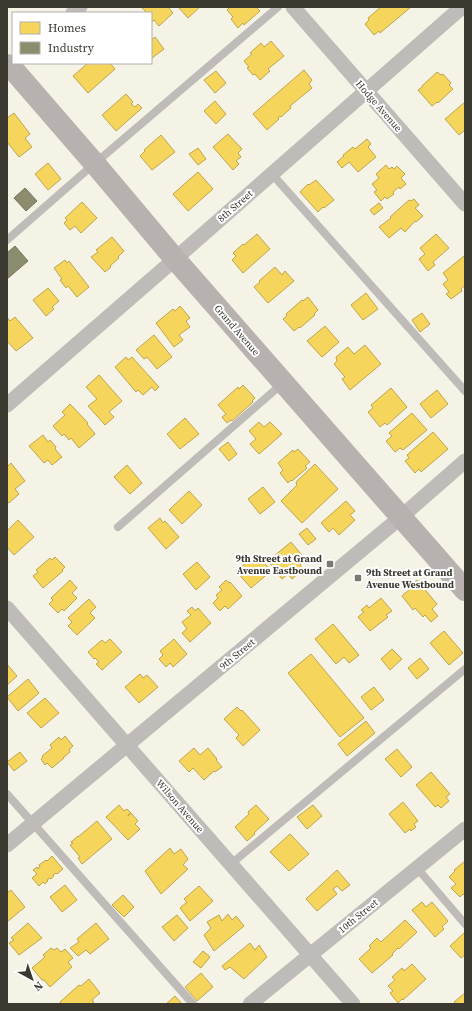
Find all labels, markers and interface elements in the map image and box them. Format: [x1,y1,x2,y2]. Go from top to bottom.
legend [12,12,152,64]
text: Homes [48,20,86,36]
text: Industry [48,40,95,56]
street label: Hodge Avenue [353,78,405,134]
street label: 8th Street [215,187,256,225]
street label: Grand Avenue [211,302,263,358]
place label: 9th Street at Grand Avenue Eastbound [236,552,322,577]
marker: 9th Street at Grand Avenue Eastbound [325,559,335,569]
place label: 9th Street at Grand Avenue Westbound [366,566,454,591]
marker: 9th Street at Grand Avenue Westbound [353,573,363,583]
street label: 9th Street [217,635,258,673]
street label: Wilson Avenue [153,777,207,835]
street label: 10th Street [335,896,381,936]
north arrow [12,959,52,999]
text: N [30,978,46,995]

